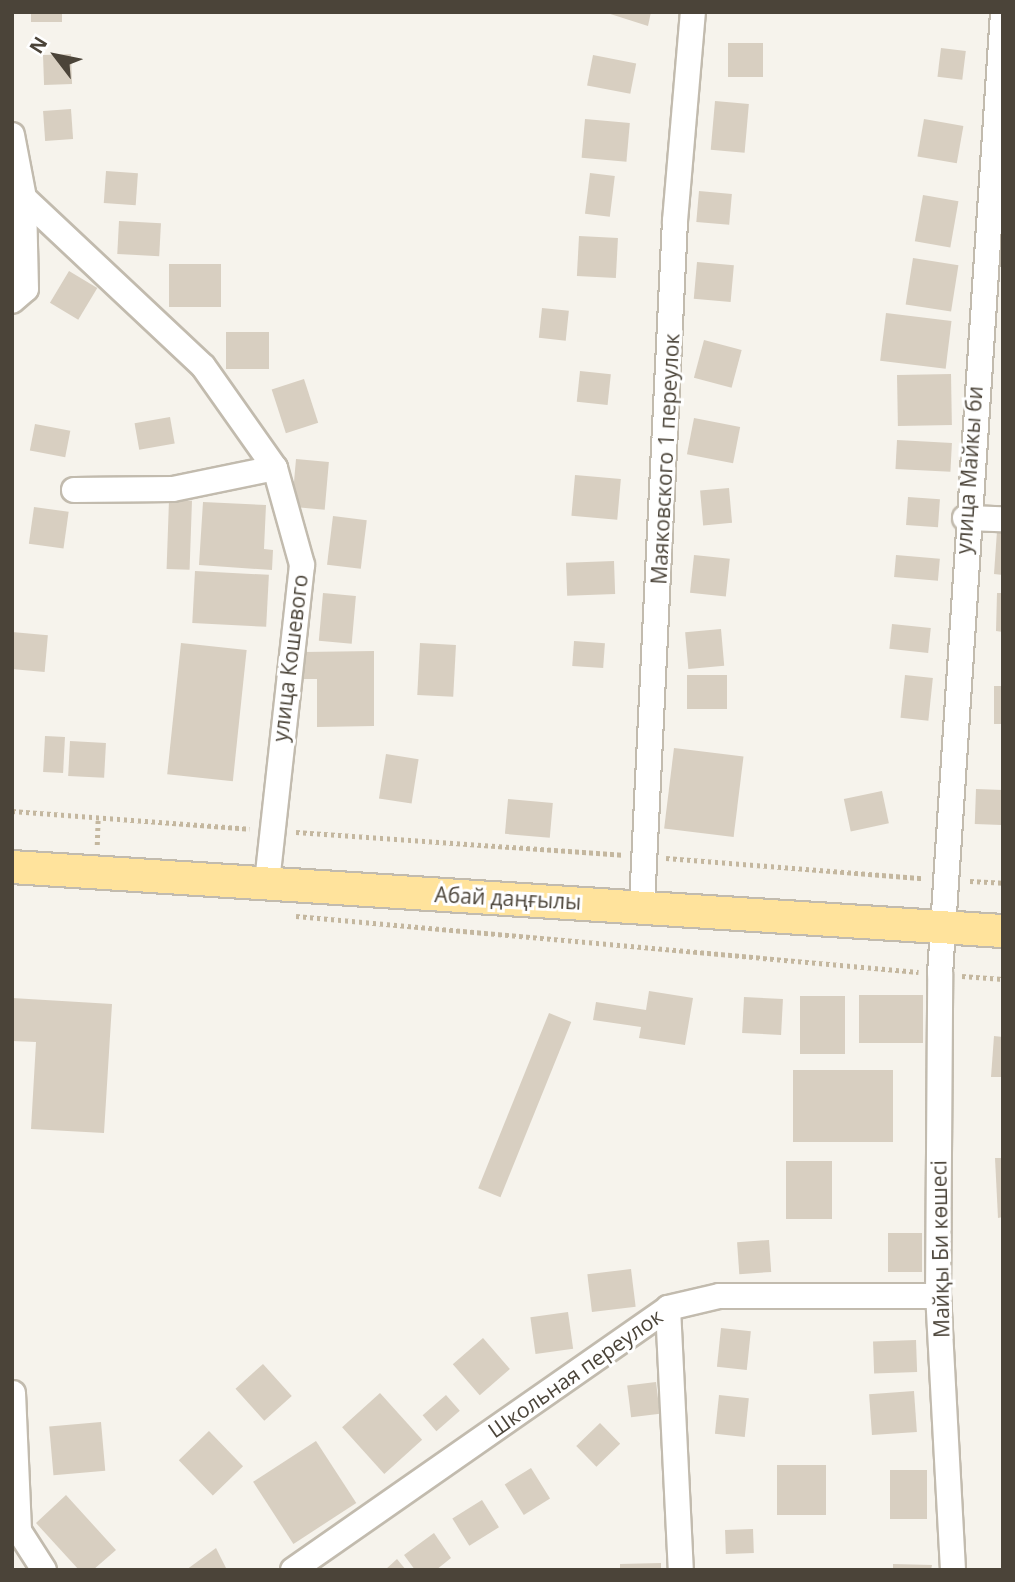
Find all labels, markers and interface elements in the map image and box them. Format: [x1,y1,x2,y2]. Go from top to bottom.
north arrow [21,21,91,91]
text: N [23,31,53,58]
street label: Маяковского 1 переулок [646,333,684,585]
street label: улица Майкы би [951,385,987,555]
street label: улица Кошевого [267,573,313,743]
street label: Абай даңғылы [434,882,582,914]
street label: Майқы Би көшесі [926,1160,954,1338]
street label: Школьная переулок [483,1303,667,1443]

